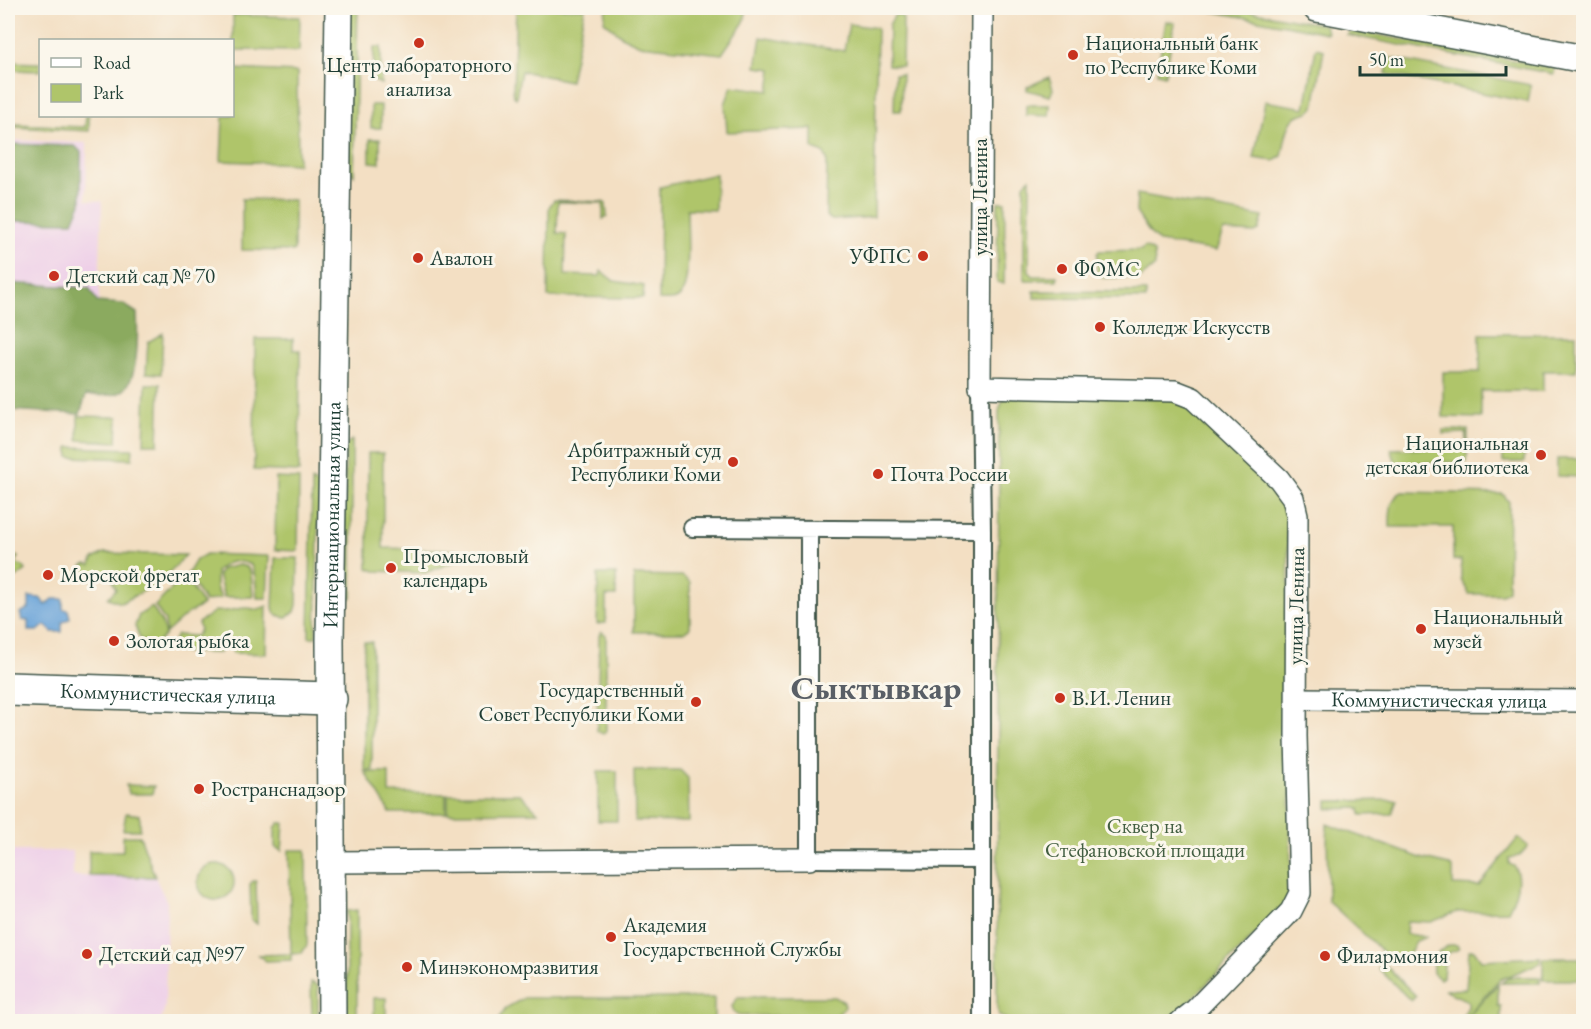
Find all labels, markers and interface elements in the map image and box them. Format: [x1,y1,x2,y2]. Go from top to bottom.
place label: Национальный банк по Республике Коми [1085,29,1258,80]
marker: Центр лабораторного анализа [412,36,426,50]
legend [39,39,234,117]
scale bar [1360,39,1506,77]
marker: Национальный банк по Республике Коми [1066,48,1080,62]
text: 50 m [1369,48,1404,71]
text: Road [93,51,132,74]
place label: Центр лабораторного анализа [326,51,512,102]
text: Park [93,81,124,104]
street label: улица Ленина [966,138,993,256]
place label: УФПС [849,242,911,269]
place label: Авалон [429,244,493,271]
marker: УФПС [916,249,930,263]
marker: Авалон [411,251,425,265]
place label: ФОМС [1074,255,1140,282]
place label: Детский сад № 70 [66,262,215,289]
marker: ФОМС [1055,262,1069,276]
marker: Детский сад № 70 [47,269,61,283]
place label: Колледж Искусств [1112,313,1270,340]
marker: Колледж Искусств [1093,320,1107,334]
street label: Интернациональная улица [316,401,346,629]
place label: Национальная детская библиотека [1366,429,1530,480]
place label: Арбитражный суд Республики Коми [566,436,721,487]
marker: Национальная детская библиотека [1534,448,1548,462]
marker: Арбитражный суд Республики Коми [726,455,740,469]
place label: Почта России [890,460,1008,487]
marker: Почта России [871,467,885,481]
place label: Промысловый календарь [403,542,529,593]
street label: улица Ленина [1281,546,1310,665]
place label: Морской фрегат [60,561,200,588]
marker: Промысловый календарь [384,561,398,575]
marker: Морской фрегат [41,568,55,582]
place label: Национальный музей [1433,603,1563,654]
marker: Национальный музей [1414,622,1428,636]
place label: Золотая рыбка [126,627,250,654]
marker: Золотая рыбка [107,634,121,648]
district label: Сыктывкар [791,666,961,709]
place label: Государственный Совет Республики Коми [478,676,684,727]
street label: Коммунистическая улица [60,677,277,710]
place label: В.И. Ленин [1072,684,1171,711]
street label: Коммунистическая улица [1331,685,1548,714]
marker: В.И. Ленин [1053,691,1067,705]
marker: Государственный Совет Республики Коми [689,695,703,709]
place label: Ространснадзор [211,775,345,802]
marker: Ространснадзор [192,782,206,796]
park label: Сквер на Стефановской площади [1045,812,1245,863]
place label: Академия Государственной Службы [622,911,842,962]
marker: Академия Государственной Службы [604,930,618,944]
place label: Детский сад №97 [99,940,245,967]
place label: Филармония [1337,942,1448,969]
marker: Детский сад №97 [80,947,94,961]
marker: Филармония [1318,949,1332,963]
place label: Минэкономразвития [419,953,599,980]
marker: Минэкономразвития [400,960,414,974]

